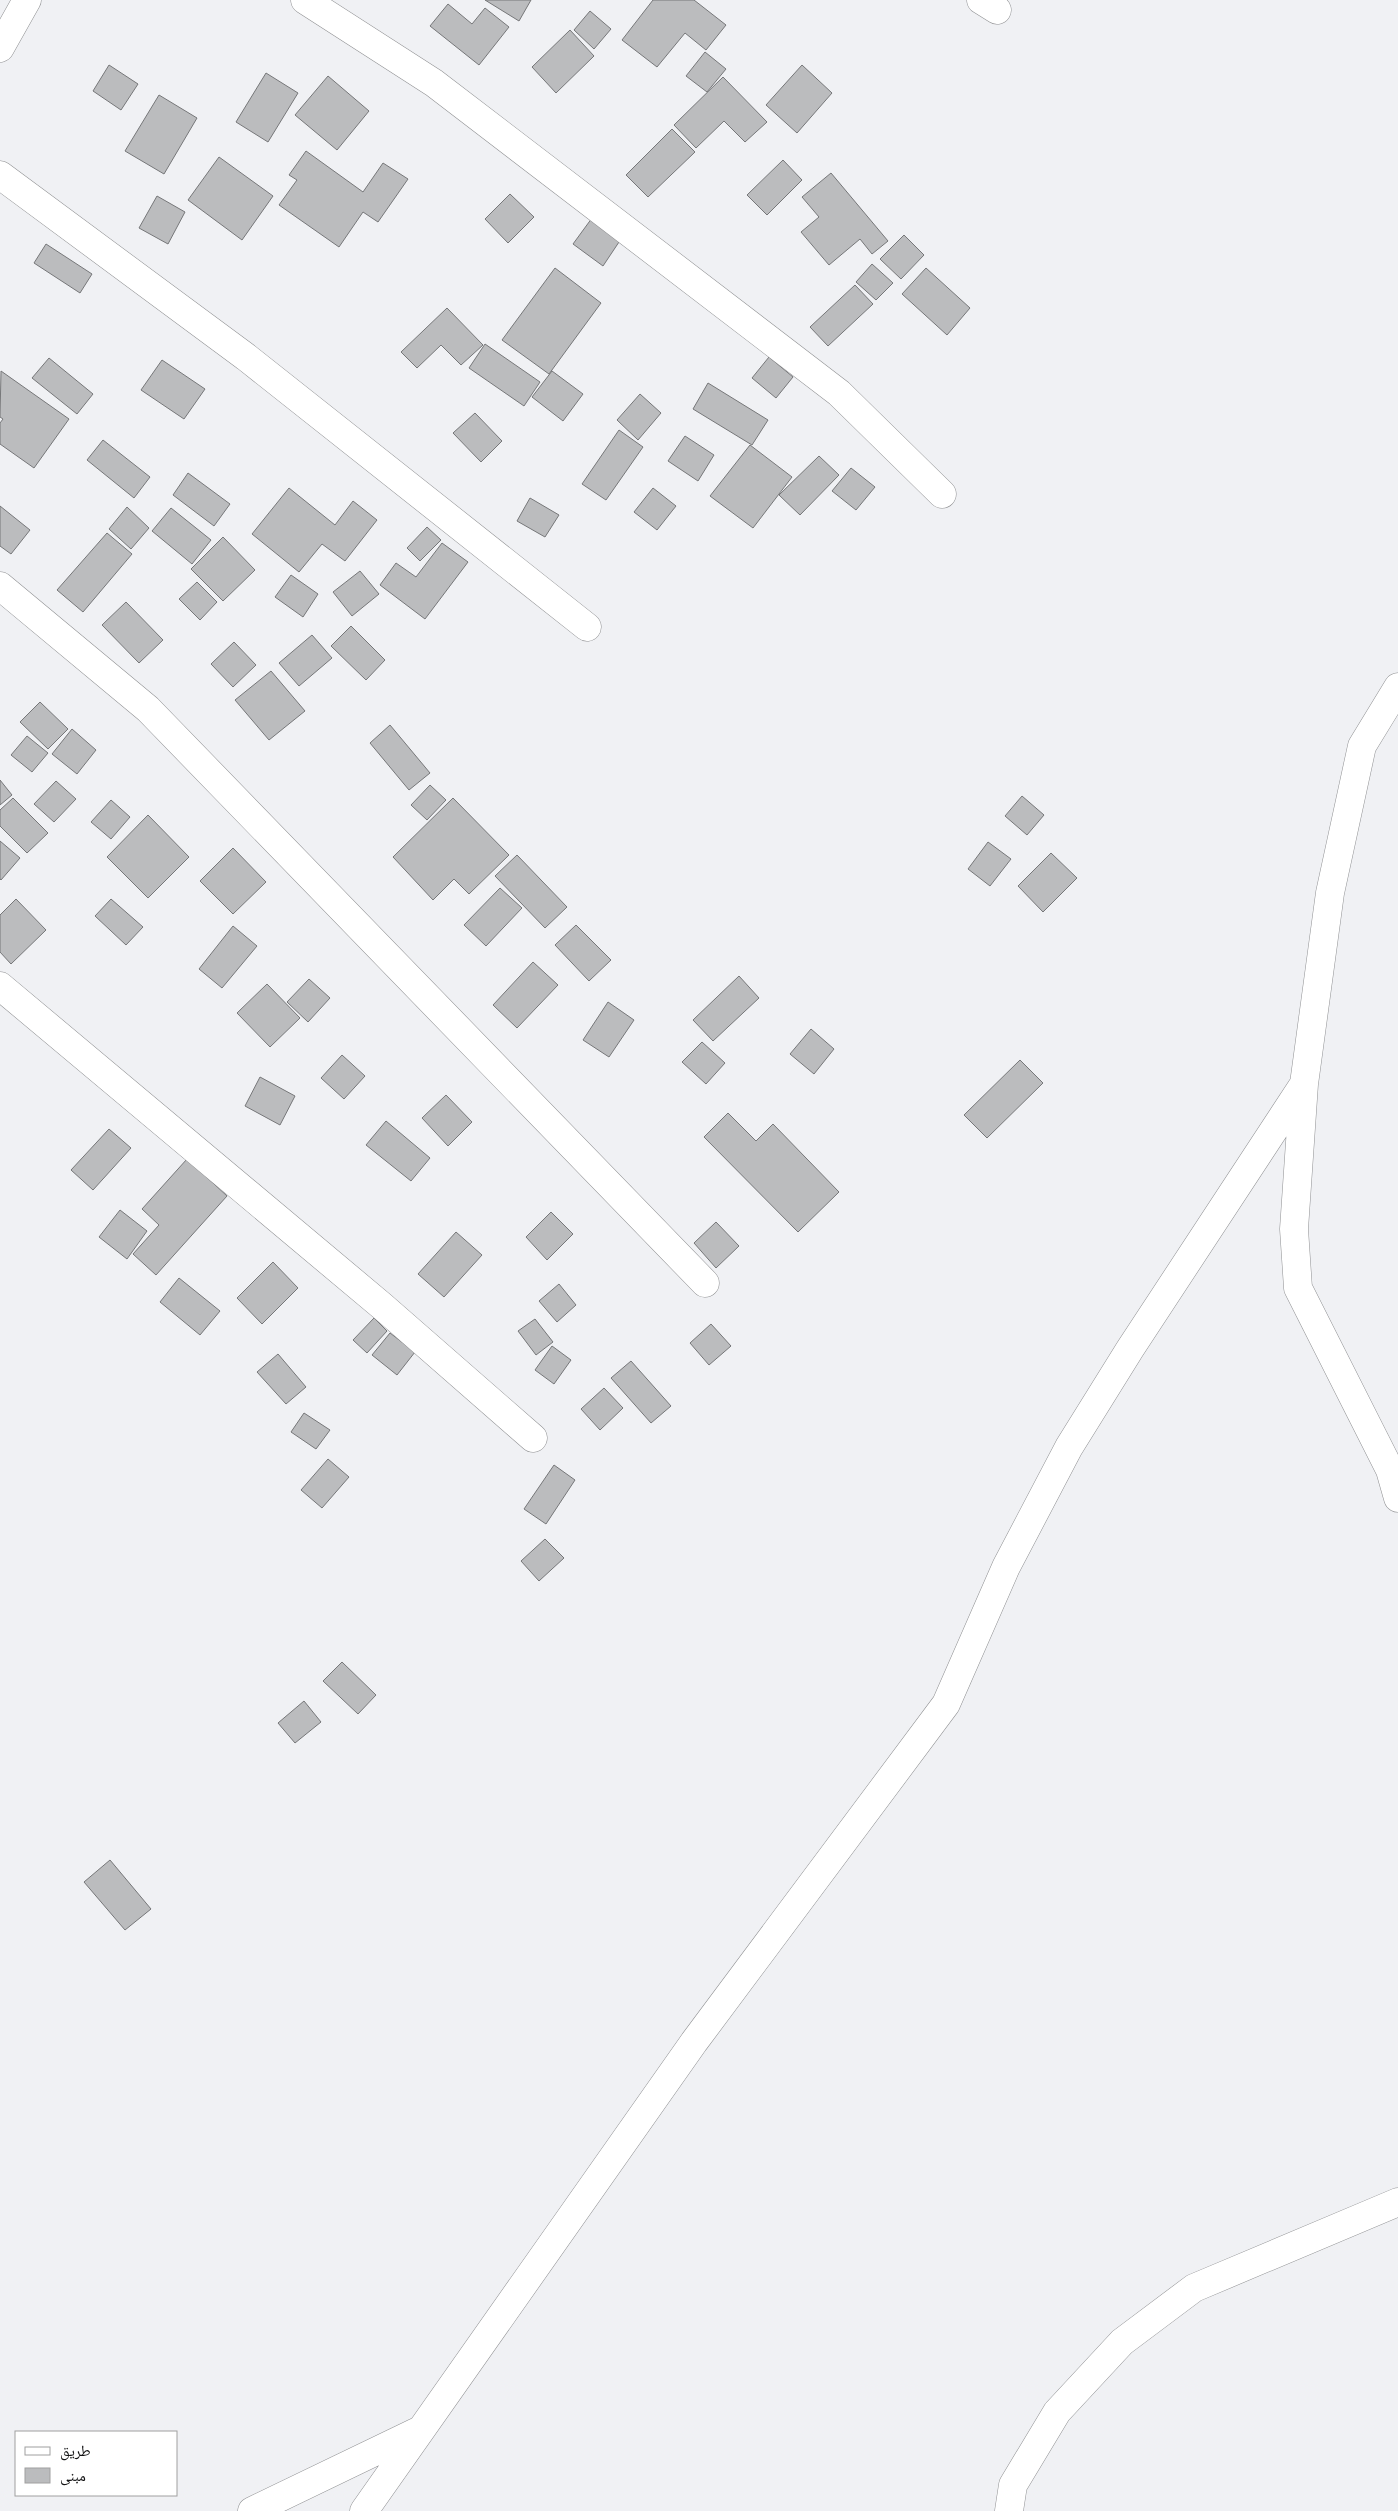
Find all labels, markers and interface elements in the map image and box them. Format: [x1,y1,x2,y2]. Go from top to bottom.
legend [15,2431,178,2496]
text: طريق [60,2442,91,2461]
text: مبنى [60,2467,86,2486]

